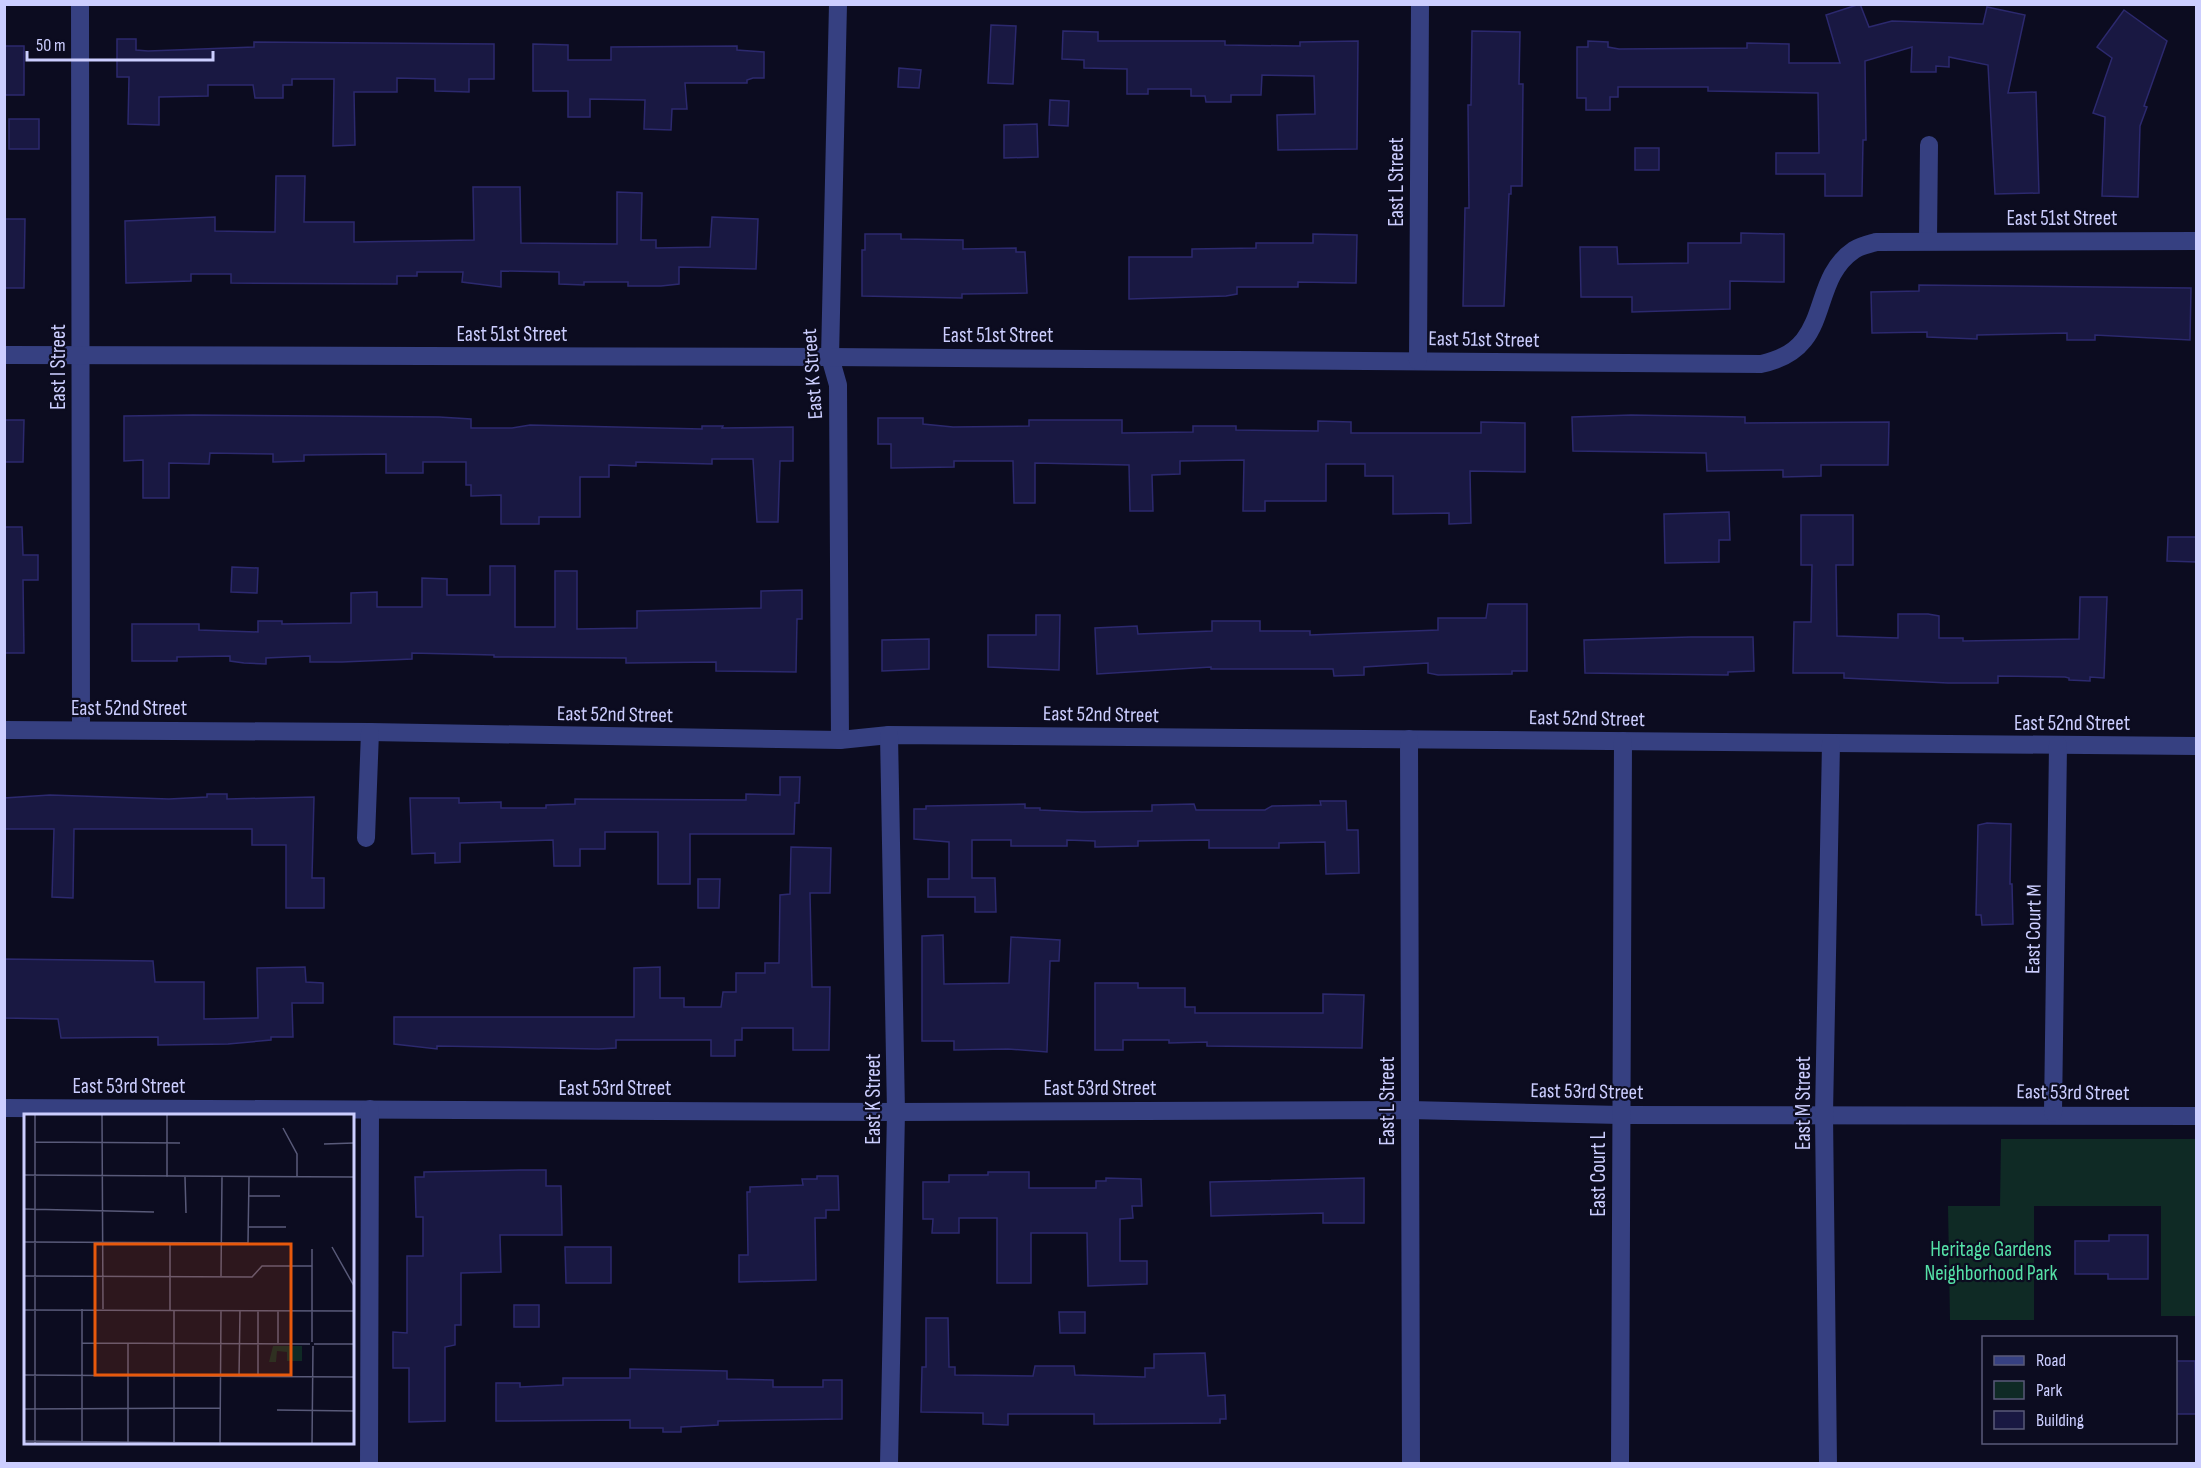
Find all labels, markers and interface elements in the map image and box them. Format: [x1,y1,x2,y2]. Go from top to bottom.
scale bar [27,24,213,62]
text: 50 m [36,35,66,56]
street label: East L Street [1384,137,1409,227]
street label: East 51st Street [2006,206,2118,231]
street label: East 51st Street [456,322,568,347]
street label: East 51st Street [942,323,1054,348]
street label: East I Street [46,324,71,410]
street label: East 51st Street [1428,326,1540,353]
street label: East K Street [797,328,828,420]
street label: East 52nd Street [71,696,187,721]
street label: East 52nd Street [557,701,673,728]
street label: East 52nd Street [1043,701,1159,728]
street label: East 52nd Street [1529,705,1645,732]
street label: East 52nd Street [2014,711,2130,736]
street label: East Court M [2020,884,2047,974]
street label: East K Street [861,1054,886,1144]
street label: East L Street [1375,1056,1400,1146]
street label: East M Street [1791,1056,1816,1150]
street label: East 53rd Street [72,1074,186,1099]
street label: East 53rd Street [558,1076,672,1101]
street label: East 53rd Street [1043,1076,1157,1101]
street label: East 53rd Street [1530,1078,1644,1105]
street label: East 53rd Street [2016,1079,2130,1106]
inset map [24,1114,354,1444]
street label: East Court L [1586,1131,1611,1217]
park label: Heritage Gardens Neighborhood Park [1924,1237,2058,1286]
legend [1982,1336,2177,1444]
text: Road [2036,1350,2066,1371]
text: Park [2036,1380,2062,1401]
text: Building [2036,1410,2084,1431]

